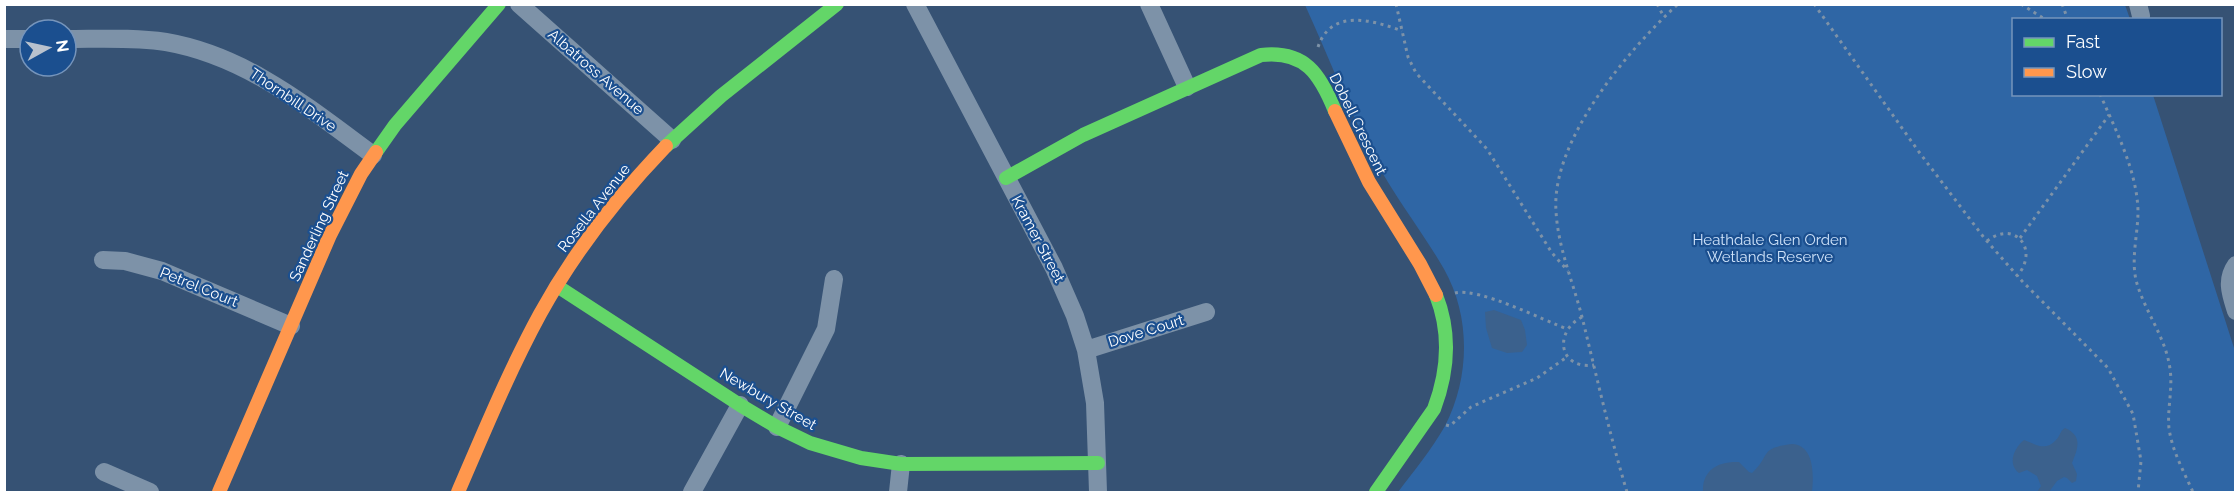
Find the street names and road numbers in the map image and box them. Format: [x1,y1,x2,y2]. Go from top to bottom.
street label: Albatross Avenue [544,25,648,119]
street label: Thornbill Drive [246,64,340,136]
street label: Dobell Crescent [1326,70,1390,178]
street label: Rosella Avenue [554,160,634,256]
street label: Sanderling Street [285,168,353,284]
street label: Kramer Street [1008,192,1068,286]
street label: Petrel Court [157,263,241,311]
street label: Dove Court [1106,311,1186,351]
street label: Newbury Street [716,364,820,434]

